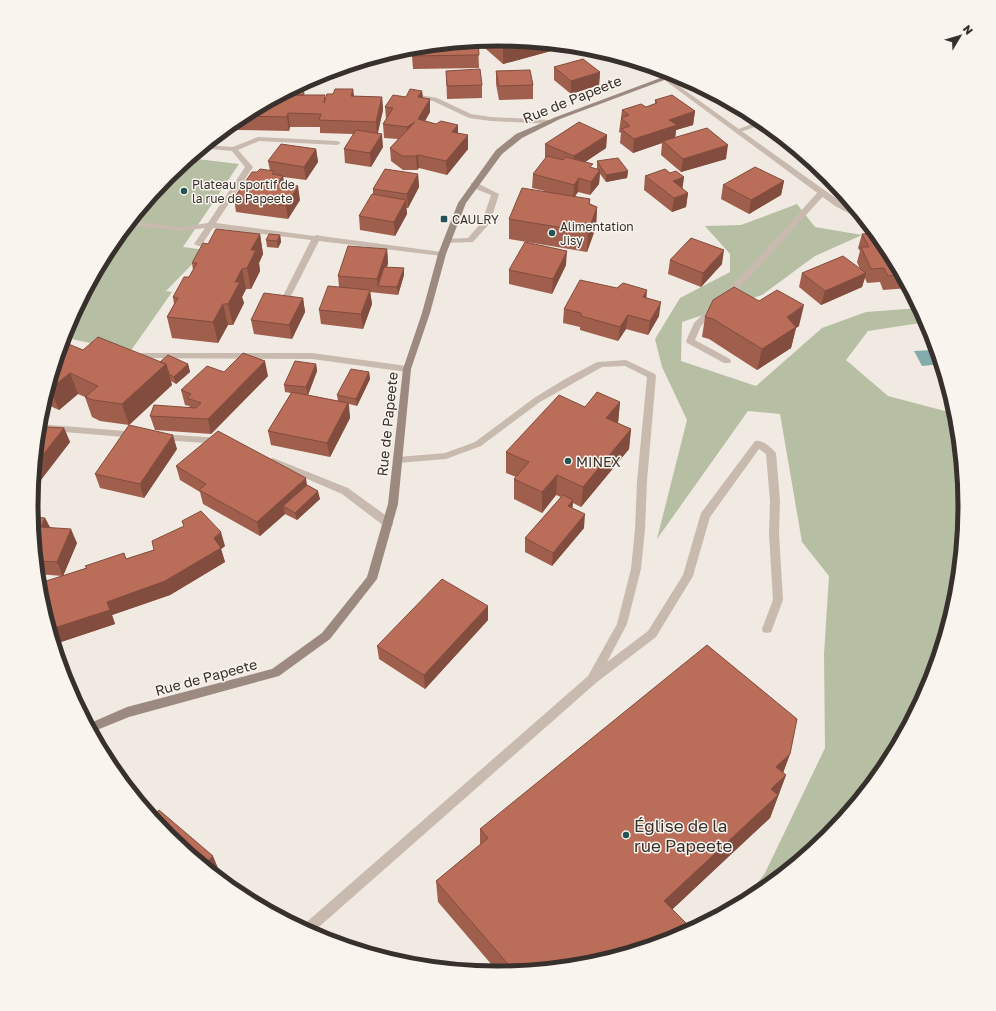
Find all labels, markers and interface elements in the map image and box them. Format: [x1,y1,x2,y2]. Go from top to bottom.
north arrow [940,16,980,56]
text: N [961,22,976,37]
street label: Rue de Papeete [520,71,624,127]
place label: Plateau sportif de la rue de Papeete [192,177,295,206]
marker: Plateau sportif de la rue de Papeete [179,186,189,196]
place label: CAULRY [452,212,499,227]
marker: CAULRY [439,214,449,224]
place label: Alimentation Jisy [560,219,634,248]
marker: Alimentation Jisy [547,228,557,238]
street label: Rue de Papeete [373,371,401,477]
place label: MINEX [576,453,621,470]
marker: MINEX [563,456,573,466]
street label: Rue de Papeete [153,655,259,699]
place label: Église de la rue Papeete [634,815,733,856]
marker: Église de la rue Papeete [621,830,631,840]

